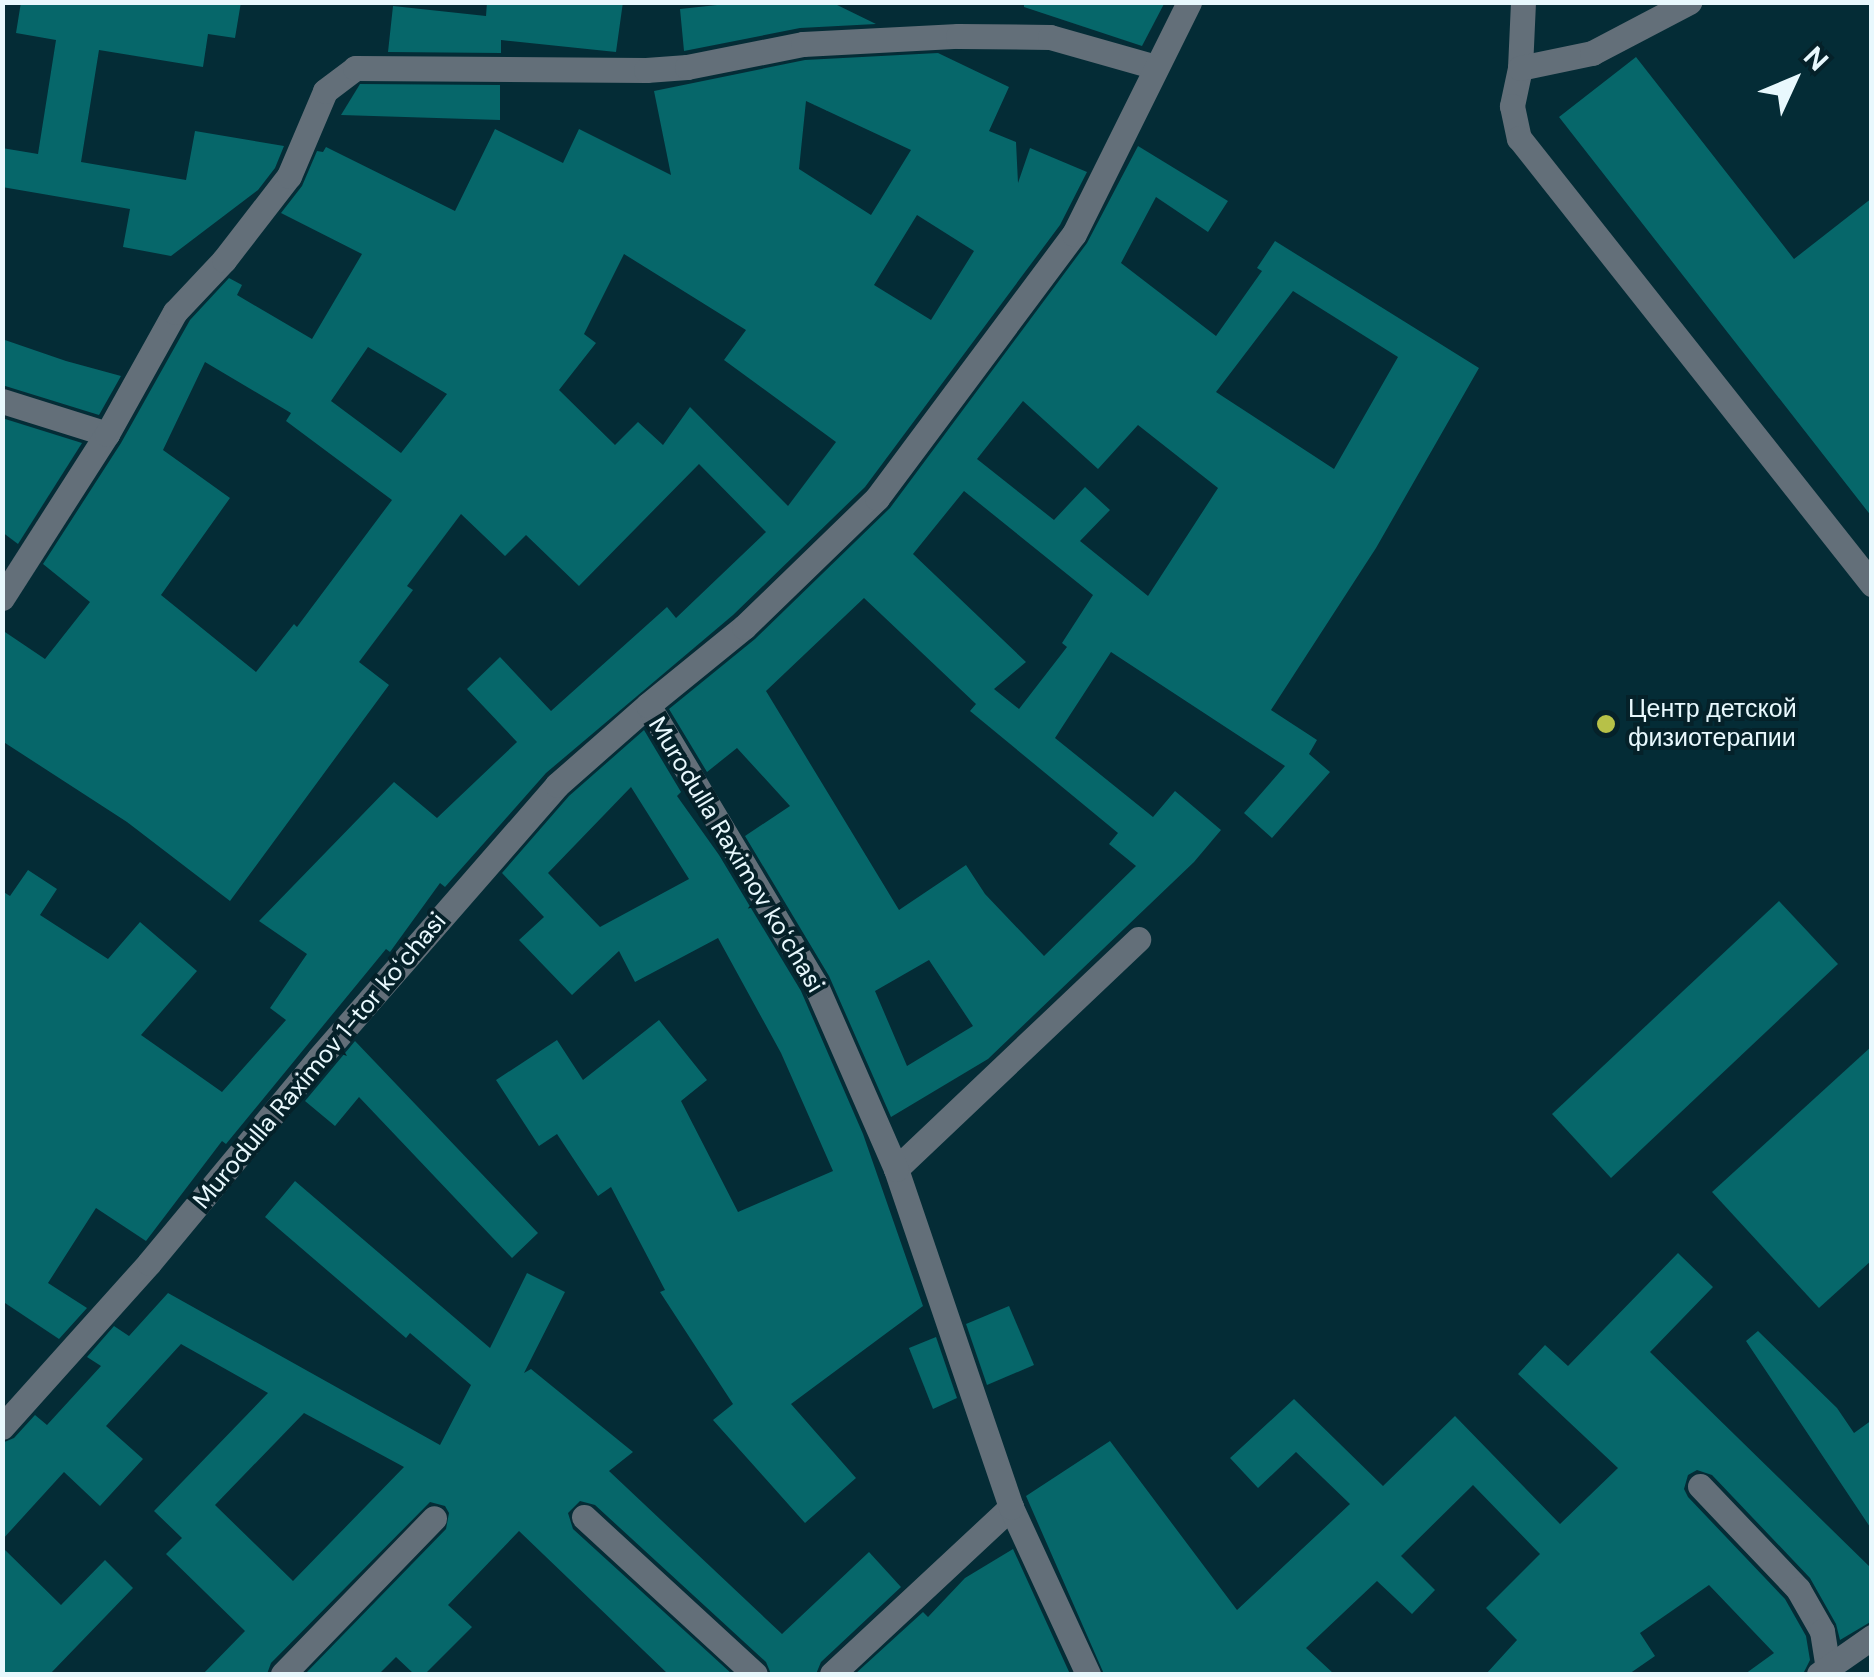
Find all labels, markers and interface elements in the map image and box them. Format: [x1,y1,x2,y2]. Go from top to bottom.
north arrow [1744,30,1844,130]
text: N [1796,39,1836,79]
place label: Центр детской физиотерапии [1628,695,1797,754]
marker: Центр детской физиотерапии [1593,711,1619,737]
street label: Murodulla Raximov koʻchasi [642,712,830,998]
street label: Murodulla Raximov 1-tor koʻchasi [187,907,453,1215]

